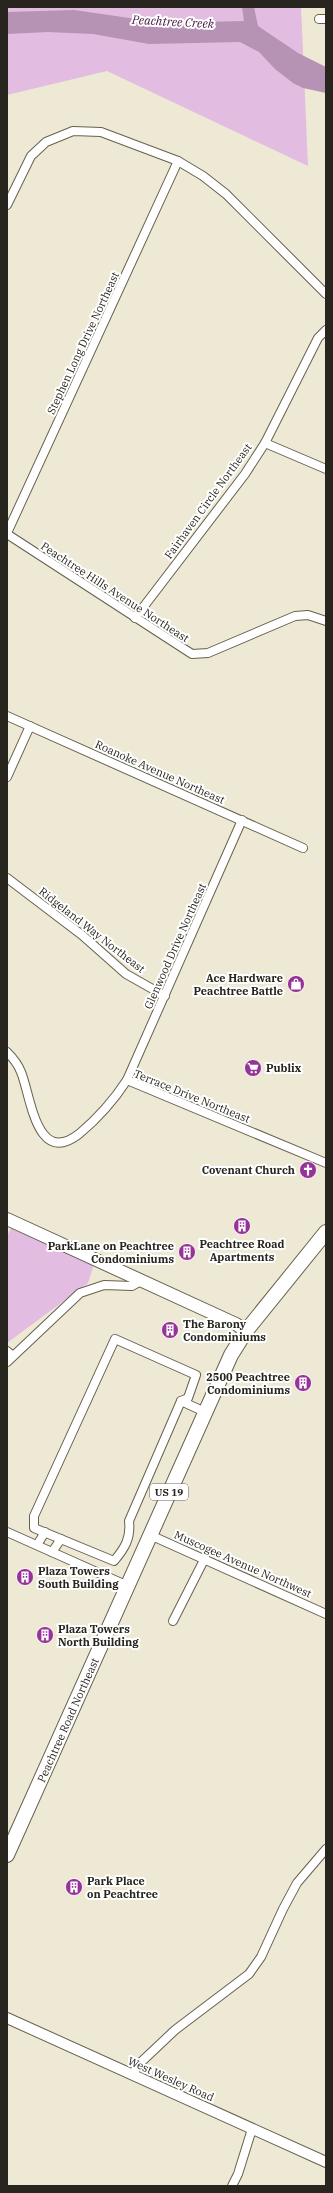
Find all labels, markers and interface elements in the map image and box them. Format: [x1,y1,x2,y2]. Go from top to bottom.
water label: Peachtree Creek [131,12,215,31]
street label: Stephen Long Drive Northeast [44,269,122,416]
street label: Fairhaven Circle Northeast [161,440,255,561]
street label: Peachtree Hills Avenue Northeast [38,539,192,645]
street label: Roanoke Avenue Northeast [93,737,227,807]
street label: Glenwood Drive Northeast [141,881,209,1011]
street label: Ridgeland Way Northeast [36,884,148,976]
place label: Ace Hardware Peachtree Battle [194,971,283,998]
shop icon: Ace Hardware Peachtree Battle [286,974,306,994]
supermarket icon: Publix [243,1058,263,1078]
place label: Publix [266,1061,302,1075]
street label: Terrace Drive Northeast [132,1066,252,1126]
church icon: Covenant Church [298,1160,318,1180]
place label: Covenant Church [202,1163,295,1177]
building icon: Peachtree Road Apartments [232,1216,252,1236]
place label: Peachtree Road Apartments [200,1237,285,1264]
place label: ParkLane on Peachtree Condominiums [48,1239,174,1266]
building icon: ParkLane on Peachtree Condominiums [177,1242,197,1262]
place label: The Barony Condominiums [183,1317,266,1344]
building icon: The Barony Condominiums [160,1320,180,1340]
place label: 2500 Peachtree Condominiums [206,1370,290,1397]
building icon: 2500 Peachtree Condominiums [293,1373,313,1393]
road number: US 19 [150,1484,188,1500]
street label: Muscogee Avenue Northwest [172,1527,314,1601]
place label: Plaza Towers South Building [38,1564,119,1591]
building icon: Plaza Towers South Building [15,1567,35,1587]
place label: Plaza Towers North Building [58,1622,139,1649]
building icon: Plaza Towers North Building [35,1625,55,1645]
street label: Peachtree Road Northeast [34,1656,102,1784]
place label: Park Place on Peachtree [87,1874,158,1901]
building icon: Park Place on Peachtree [64,1877,84,1897]
street label: West Wesley Road [126,2054,217,2104]

